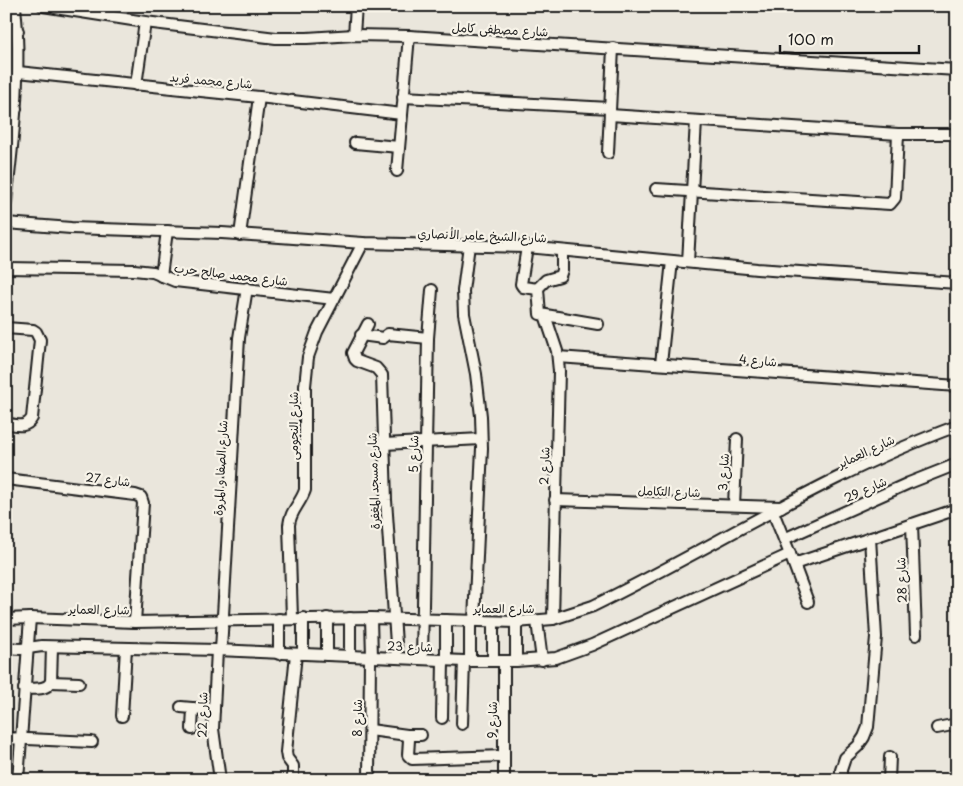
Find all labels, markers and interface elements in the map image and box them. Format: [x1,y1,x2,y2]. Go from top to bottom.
street label: شارع مصطفى كامل [451,17,549,42]
scale bar [780,22,919,54]
text: 100 m [788,27,834,50]
street label: شارع محمد فريد [169,67,253,94]
street label: شارع الشيخ عامر الأنصاري [417,224,547,247]
street label: شارع محمد صالح حرب [173,258,289,291]
street label: شارع 4 [738,349,778,372]
street label: شارع النجومى [284,392,303,460]
street label: شارع الصفا و المروة [209,420,232,516]
street label: شارع العماير [834,430,898,473]
street label: شارع مسجد المغفرة [362,432,385,530]
street label: شارع 5 [404,435,423,473]
street label: شارع 2 [534,447,555,486]
street label: شارع 3 [713,453,734,491]
street label: شارع 27 [85,467,131,492]
street label: شارع 29 [841,472,890,507]
street label: شارع التكامل [637,481,701,502]
street label: شارع 28 [891,557,912,603]
street label: شارع العماير [67,599,130,620]
street label: شارع العماير [472,599,535,618]
street label: شارع 23 [387,636,433,657]
street label: شارع 22 [193,692,212,738]
street label: شارع 8 [348,699,367,737]
street label: شارع 9 [483,702,502,738]

